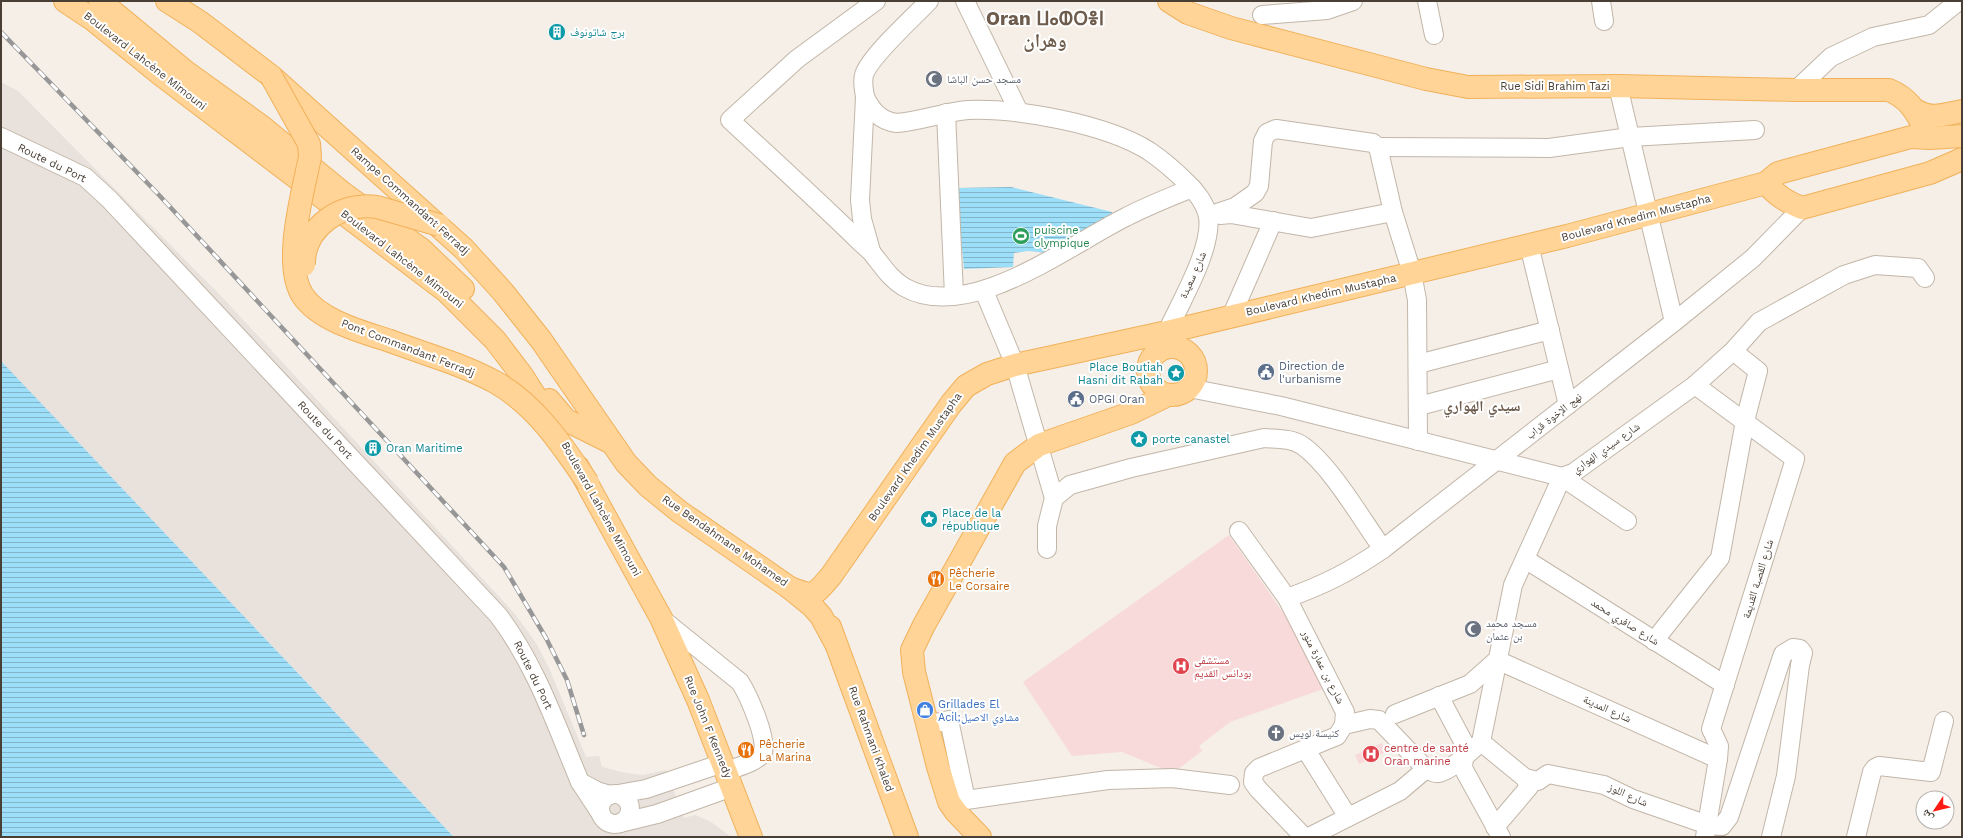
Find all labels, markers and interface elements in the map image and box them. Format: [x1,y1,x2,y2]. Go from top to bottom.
district label: Oran ⵡⴰⵀⵔⴻⵏ وهران [986,7,1104,52]
street label: Boulevard Lahcène Mimouni [81,9,209,113]
building icon: برج شاتونوف [547,22,567,42]
place label: برج شاتونوف [570,26,625,39]
mosque icon: مسجد حسن الباشا [924,69,944,89]
place label: مسجد حسن الباشا [947,73,1021,86]
street label: Rue Sidi Brahim Tazi [1500,80,1610,93]
street label: Route du Port [16,141,89,185]
street label: Rampe Commandant Ferradj [348,144,472,258]
street label: Boulevard Khedim Mustapha [1560,192,1712,244]
street label: Boulevard Lahcène Mimouni [338,207,466,311]
place label: puiscine olympique [1034,224,1090,250]
sports icon: puiscine olympique [1011,226,1031,246]
street label: شارع سعيدة [1177,249,1209,301]
street label: Boulevard Khedim Mustapha [1245,271,1397,319]
street label: Pont Commandant Ferradj [339,316,477,380]
place label: Direction de l'urbanisme [1279,360,1345,386]
place label: Place Boutiah Hasni dit Rabah [1078,361,1163,387]
public building icon: Direction de l'urbanisme [1256,362,1276,382]
place icon: Place Boutiah Hasni dit Rabah [1166,363,1186,383]
public building icon: OPGI Oran [1066,389,1086,409]
street label: Boulevard Khedim Mustapha [866,390,964,524]
street label: نهج الإخوة قراب [1524,390,1584,442]
place label: OPGI Oran [1089,393,1144,406]
district label: سيدي الهواري [1443,397,1521,418]
street label: Route du Port [295,398,355,462]
street label: شارع سيدي الهواري [1570,420,1643,478]
place icon: porte canastel [1129,429,1149,449]
place label: porte canastel [1152,433,1231,446]
building icon: Oran Maritime [363,438,383,458]
street label: Boulevard Lahcène Mimouni [559,439,644,579]
place label: Oran Maritime [386,442,463,455]
street label: Rue Bendahmane Mohamed [660,492,790,590]
place label: Place de la république [942,507,1001,533]
place icon: Place de la république [919,509,939,529]
street label: شارع القصبة القديمة [1740,538,1776,620]
place label: Pêcherie Le Corsaire [949,567,1010,593]
restaurant icon: Pêcherie Le Corsaire [926,569,946,589]
street label: شارع صافري محمد [1588,596,1661,650]
place label: مسجد محمد بن عثمان [1486,617,1537,643]
mosque icon: مسجد محمد بن عثمان [1463,619,1483,639]
street label: شارع بن عمارة منور [1298,627,1347,706]
street label: Route du Port [511,639,555,712]
place label: مستشفى بودانس القديم [1194,654,1251,681]
hospital icon: مستشفى بودانس القديم [1171,656,1191,676]
street label: Rue John F Kennedy [681,674,735,781]
street label: Rue Rahmani Khaled [846,684,896,794]
street label: شارع المدينة [1581,693,1633,725]
place label: Grillades El Acil;مشاوي الاصيل [938,698,1019,725]
shop icon: Grillades El Acil;مشاوي الاصيل [915,700,935,720]
church icon: كنيسة لويس [1266,723,1286,743]
place label: كنيسة لويس [1289,727,1340,740]
place label: Pêcherie La Marina [759,738,811,764]
restaurant icon: Pêcherie La Marina [736,740,756,760]
place label: centre de santé Oran marine [1384,742,1469,768]
hospital icon: centre de santé Oran marine [1361,744,1381,764]
street label: شارع اللوز [1605,780,1650,809]
north arrow [1915,790,1955,830]
text: ش [1918,806,1937,824]

